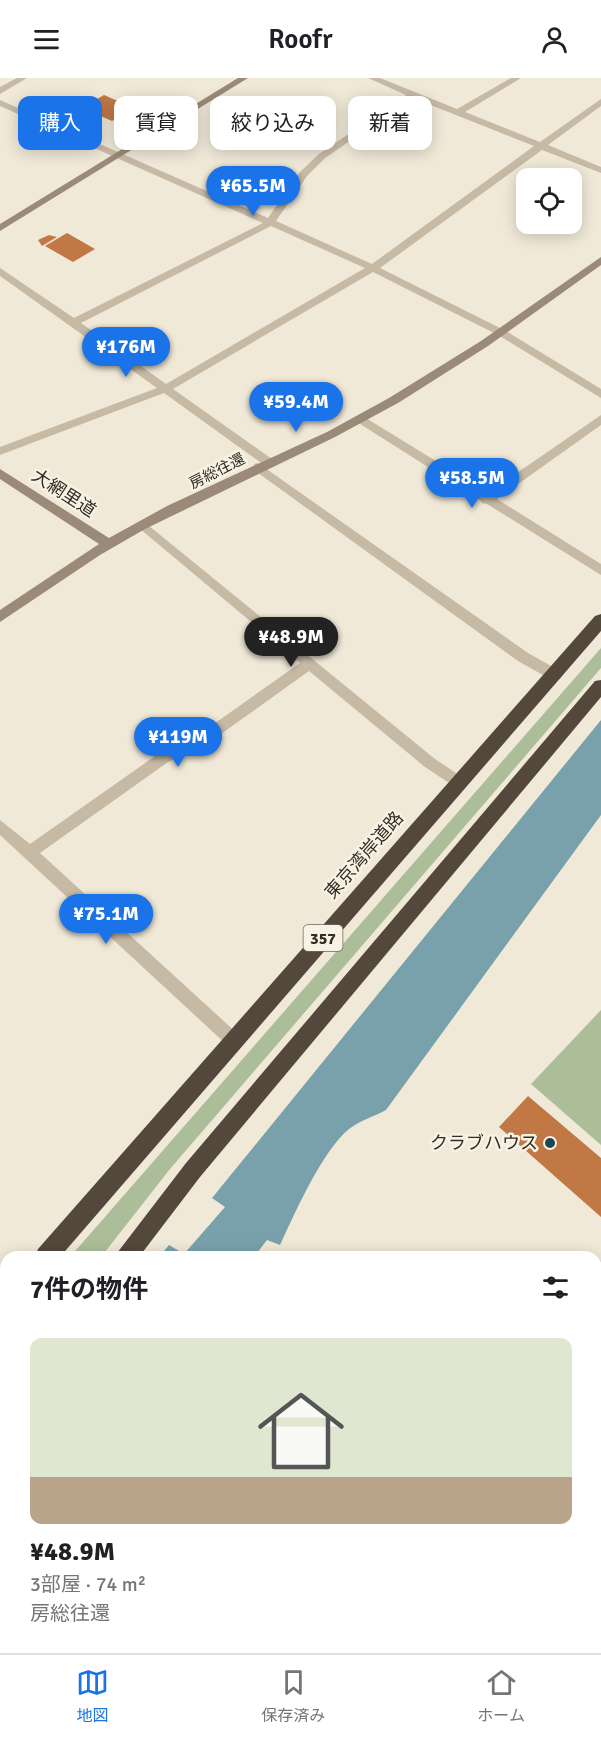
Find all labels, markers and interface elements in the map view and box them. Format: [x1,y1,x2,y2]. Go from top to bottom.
icon: menu [30,23,63,56]
text: Roofr [268,23,333,56]
icon: person [538,23,571,56]
chip: 購入 [18,96,102,150]
chip: 賃貸 [114,96,198,150]
chip: 絞り込み [210,96,336,150]
chip: 新着 [348,96,432,150]
pin: ¥65.5M [204,166,302,217]
map controls [516,168,582,234]
button: locate [516,168,582,234]
text: ¥65.5M [220,173,286,198]
pin: ¥176M [84,327,168,378]
text: ¥176M [96,334,156,359]
pin: ¥59.4M [247,382,345,433]
text: ¥59.4M [263,389,329,414]
street label: 房総往還 [186,449,248,493]
pin: ¥58.5M [423,458,521,509]
street label: 大網里道 [28,464,100,522]
text: ¥58.5M [439,465,505,490]
pin: ¥48.9M [242,617,340,668]
text: ¥48.9M [258,624,324,649]
pin: ¥119M [136,717,220,768]
text: ¥119M [148,724,208,749]
street label: 東京湾岸道路 [320,807,408,903]
pin: ¥75.1M [57,894,155,945]
text: ¥75.1M [73,901,139,926]
road number: 357 [304,925,342,951]
place label: クラブハウス [430,1132,538,1154]
marker: クラブハウス [543,1136,557,1150]
icon: filters [539,1271,572,1304]
text: 7件の物件 [30,1274,148,1306]
icon: home [247,1377,355,1485]
text: ¥48.9M [30,1536,115,1568]
text: 3部屋 · 74 m² [30,1572,146,1597]
text: 房総往還 [30,1601,110,1626]
tab: 地図 [76,1666,109,1726]
tab: 保存済み [261,1666,325,1726]
tab: ホーム [477,1666,525,1726]

